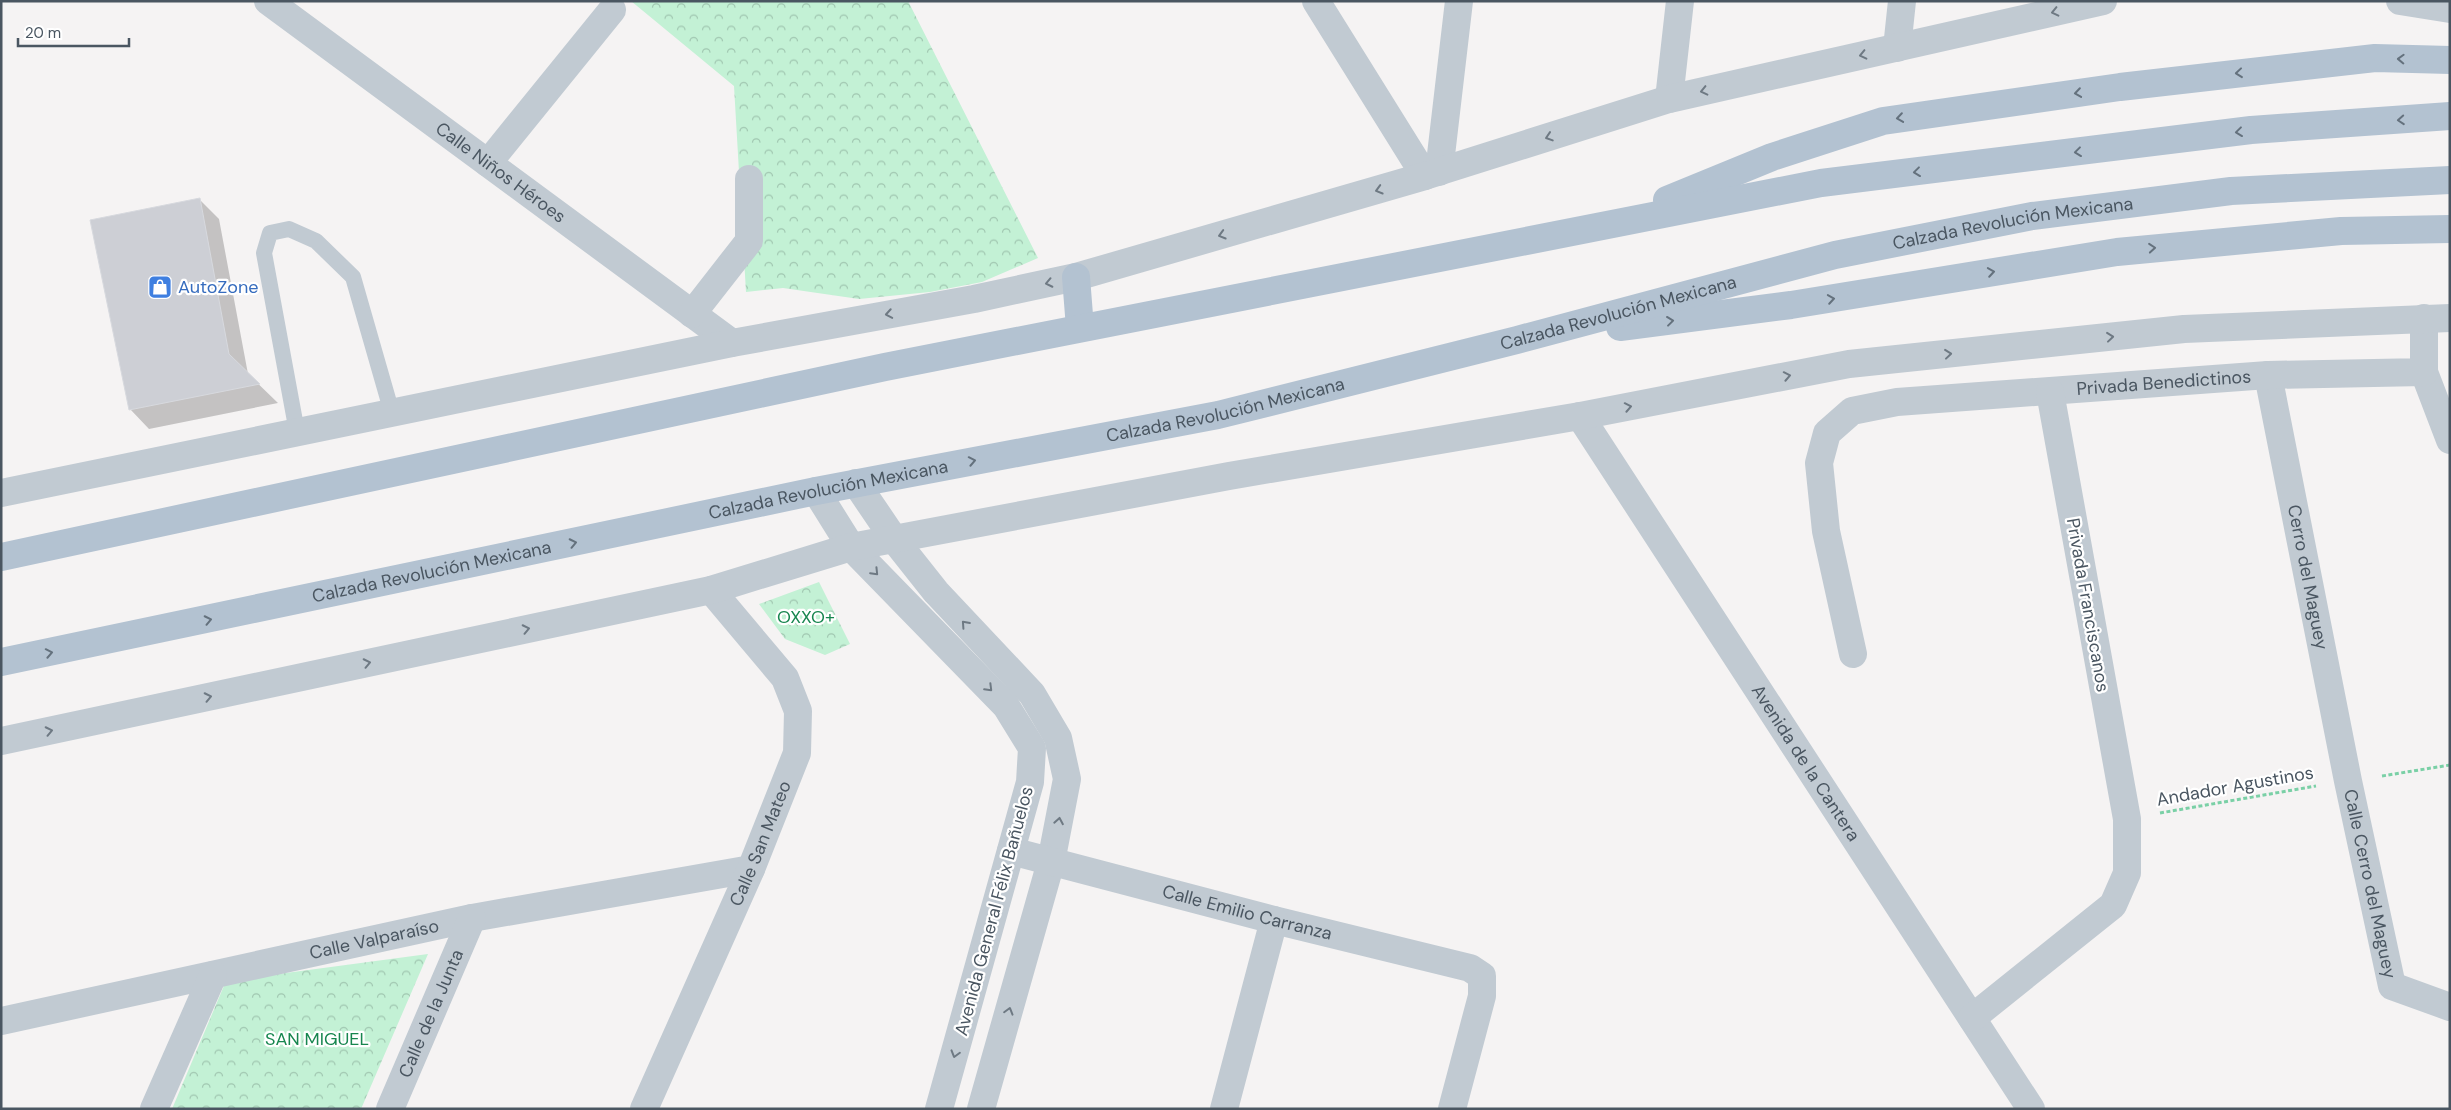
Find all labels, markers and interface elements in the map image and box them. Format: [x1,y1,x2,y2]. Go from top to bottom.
one-way arrow [2051,6,2060,17]
scale bar [18,15,129,47]
text: 20 m [25,23,61,43]
one-way arrow [1858,49,1867,60]
one-way arrow [2397,54,2404,64]
one-way arrow [2235,67,2243,78]
one-way arrow [1700,85,1709,96]
one-way arrow [2074,87,2082,97]
one-way arrow [1896,113,1904,123]
one-way arrow [2397,114,2405,125]
street label: Calle Niños Héroes [431,116,571,228]
one-way arrow [2235,126,2243,137]
one-way arrow [1545,132,1553,142]
one-way arrow [2074,146,2082,157]
one-way arrow [1912,166,1920,177]
one-way arrow [1375,184,1383,194]
street label: Calzada Revolución Mexicana [1890,191,2134,255]
one-way arrow [1219,229,1227,239]
one-way arrow [2148,243,2156,254]
one-way arrow [1987,268,1995,278]
street label: Calzada Revolución Mexicana [1498,270,1739,356]
shop icon: AutoZone [147,274,173,300]
place label: AutoZone [178,275,259,299]
one-way arrow [1044,277,1053,287]
one-way arrow [1826,294,1835,304]
one-way arrow [885,308,894,319]
one-way arrow [1665,316,1674,326]
one-way arrow [2106,332,2114,343]
one-way arrow [1944,349,1952,360]
street label: Privada Benedictinos [2076,364,2252,401]
one-way arrow [1783,371,1792,381]
street label: Calzada Revolución Mexicana [1104,372,1347,448]
one-way arrow [1623,402,1632,412]
street label: Calzada Revolución Mexicana [706,454,950,525]
one-way arrow [967,457,976,467]
street label: Cerro del Maguey [2282,503,2334,652]
street label: Privada Franciscanos [2061,516,2115,694]
street label: Calzada Revolución Mexicana [310,535,553,608]
one-way arrow [568,538,577,549]
one-way arrow [869,567,878,576]
park label: OXXO+ [777,605,835,629]
one-way arrow [204,615,213,625]
one-way arrow [962,620,971,629]
one-way arrow [521,625,530,635]
one-way arrow [45,648,53,658]
one-way arrow [362,658,371,669]
street label: Avenida de la Cantera [1746,680,1866,846]
one-way arrow [983,682,992,691]
one-way arrow [203,692,212,703]
one-way arrow [44,726,53,737]
street label: Andador Agustinos [2155,760,2315,812]
street label: Calle San Mateo [724,777,797,910]
street label: Avenida General Félix Bañuelos [949,784,1039,1038]
street label: Calle Cerro del Maguey [2338,787,2402,981]
one-way arrow [1054,816,1064,825]
street label: Calle Emilio Carranza [1160,879,1334,946]
street label: Calle Valparaíso [307,914,441,965]
street label: Calle de la Junta [393,946,469,1081]
one-way arrow [1003,1008,1013,1016]
park label: SAN MIGUEL [265,1027,369,1051]
one-way arrow [950,1049,960,1057]

